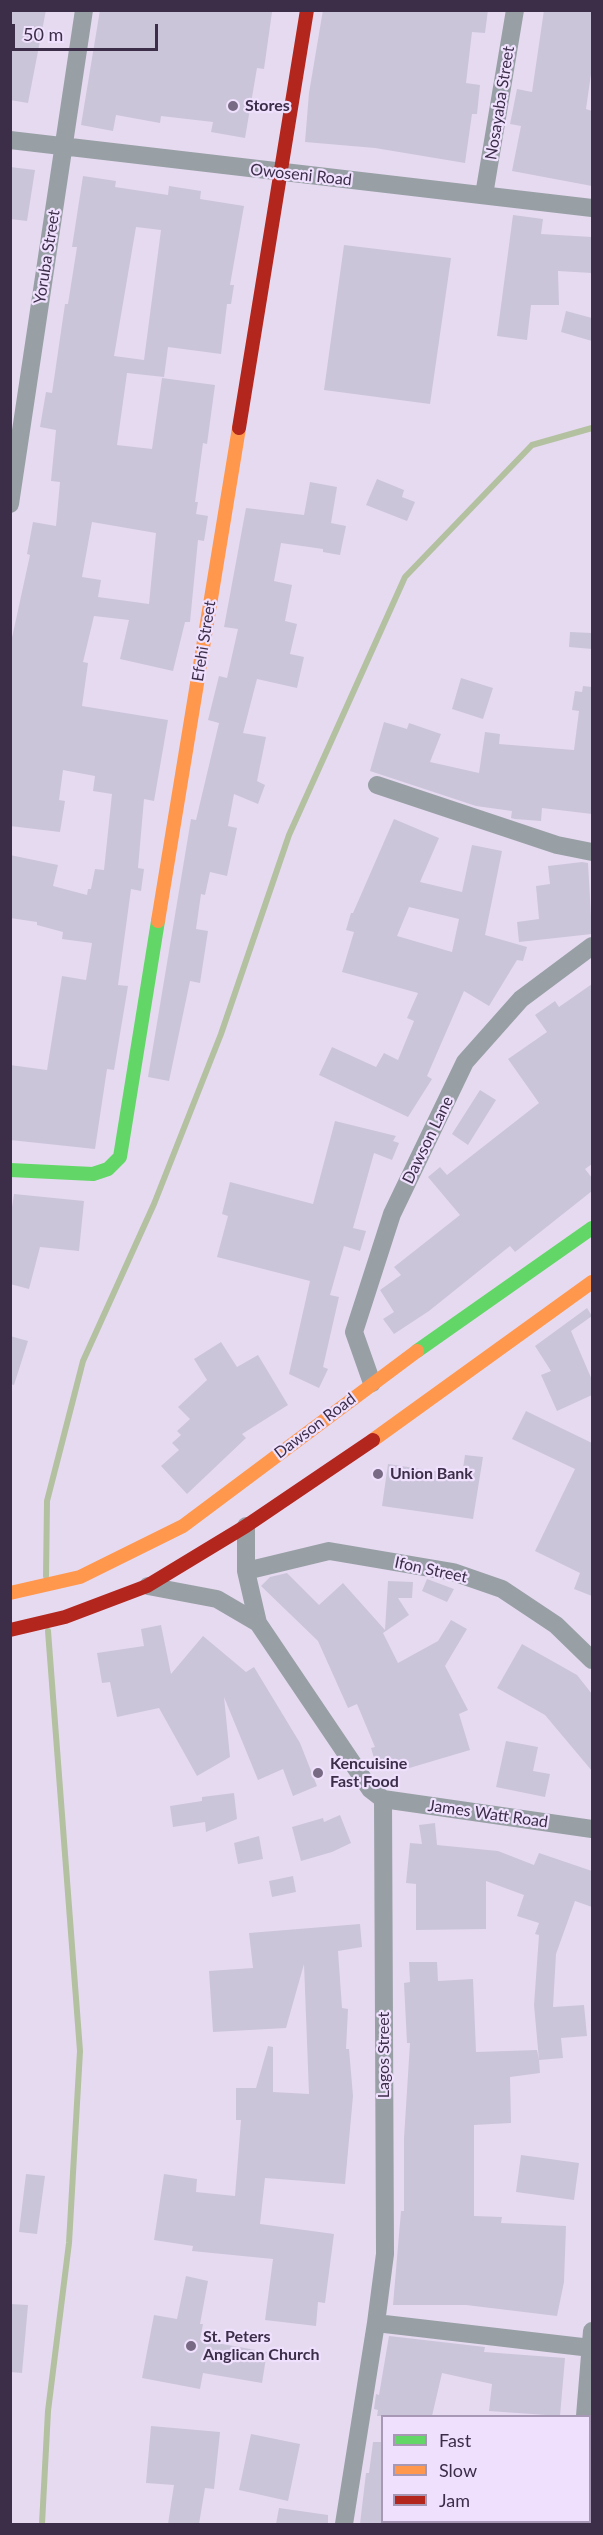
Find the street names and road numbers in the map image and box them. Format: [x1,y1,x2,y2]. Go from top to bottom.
street label: Nosayaba Street [482,45,518,161]
street label: Owoseni Road [249,160,353,190]
street label: Yoruba Street [30,208,64,306]
street label: Efehi Street [188,599,220,683]
street label: Dawson Lane [399,1093,457,1187]
street label: Dawson Road [271,1389,359,1463]
street label: Ifon Street [393,1553,469,1587]
street label: James Watt Road [427,1796,549,1832]
street label: Lagos Street [374,2012,394,2098]

